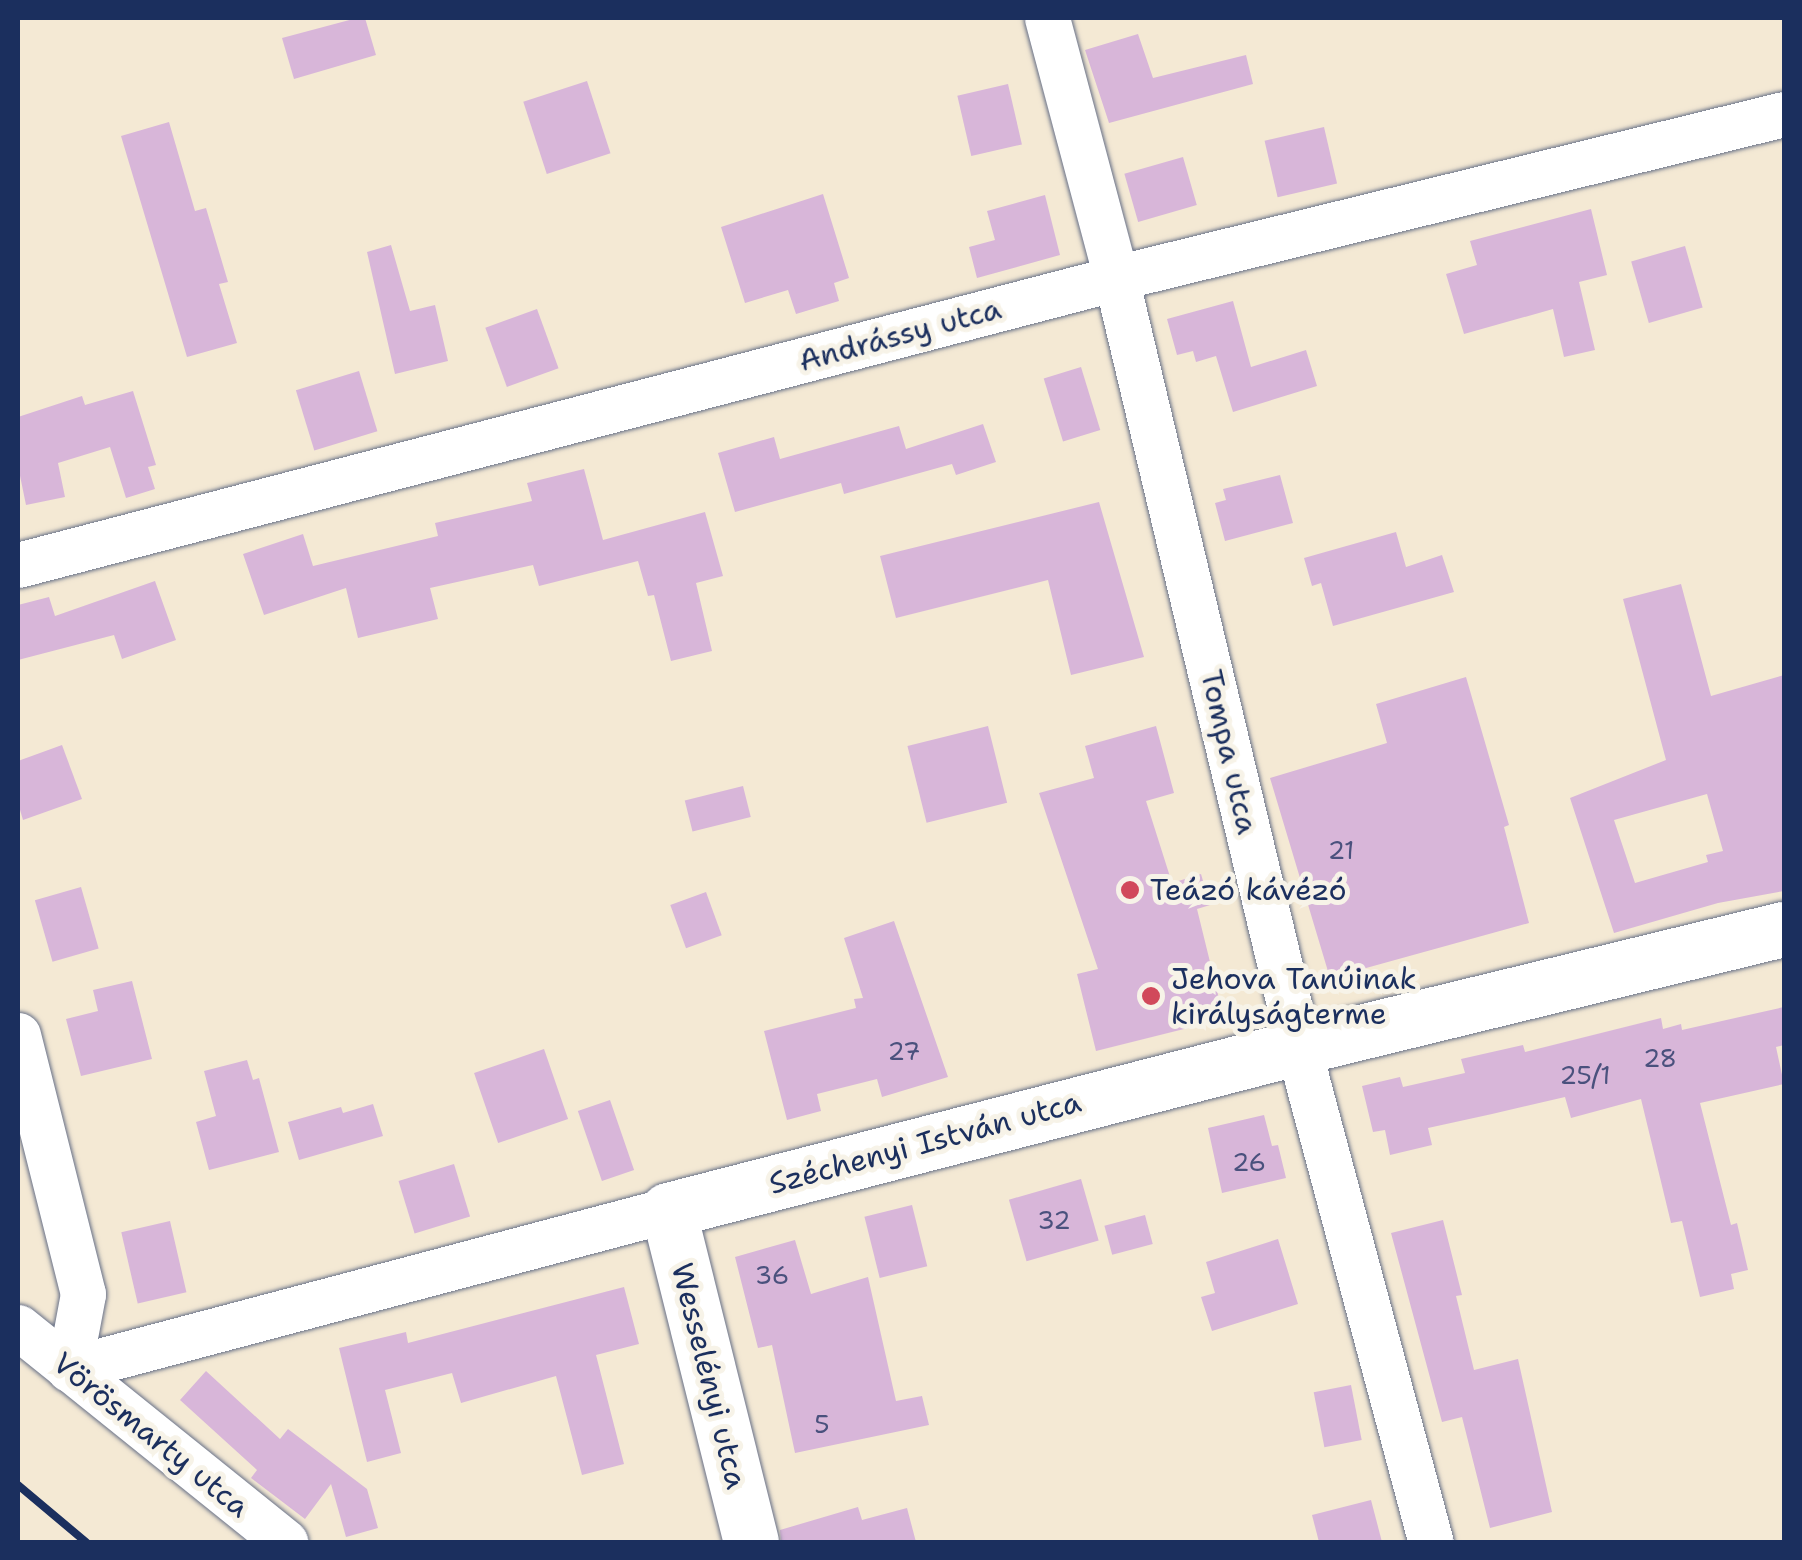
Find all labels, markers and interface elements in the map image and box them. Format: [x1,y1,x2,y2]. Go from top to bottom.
street label: Andrássy utca [795,291,1005,379]
street label: Tompa utca [1193,666,1265,838]
house number: 21 [1328,835,1354,865]
place label: Teázó kávézó [1150,872,1347,908]
marker: Teázó kávézó [1119,879,1141,901]
place label: Jehova Tanúinak királyságterme [1171,961,1417,1032]
marker: Jehova Tanúinak királyságterme [1140,985,1162,1007]
house number: 27 [887,1036,921,1066]
house number: 28 [1643,1043,1677,1073]
house number: 25/1 [1559,1060,1611,1090]
street label: Széchenyi István utca [765,1084,1085,1202]
house number: 26 [1232,1147,1266,1177]
house number: 32 [1037,1205,1071,1235]
street label: Wesselényi utca [664,1259,754,1493]
house number: 36 [755,1260,789,1290]
street label: Vörösmarty utca [46,1345,256,1525]
house number: 5 [814,1409,830,1439]

